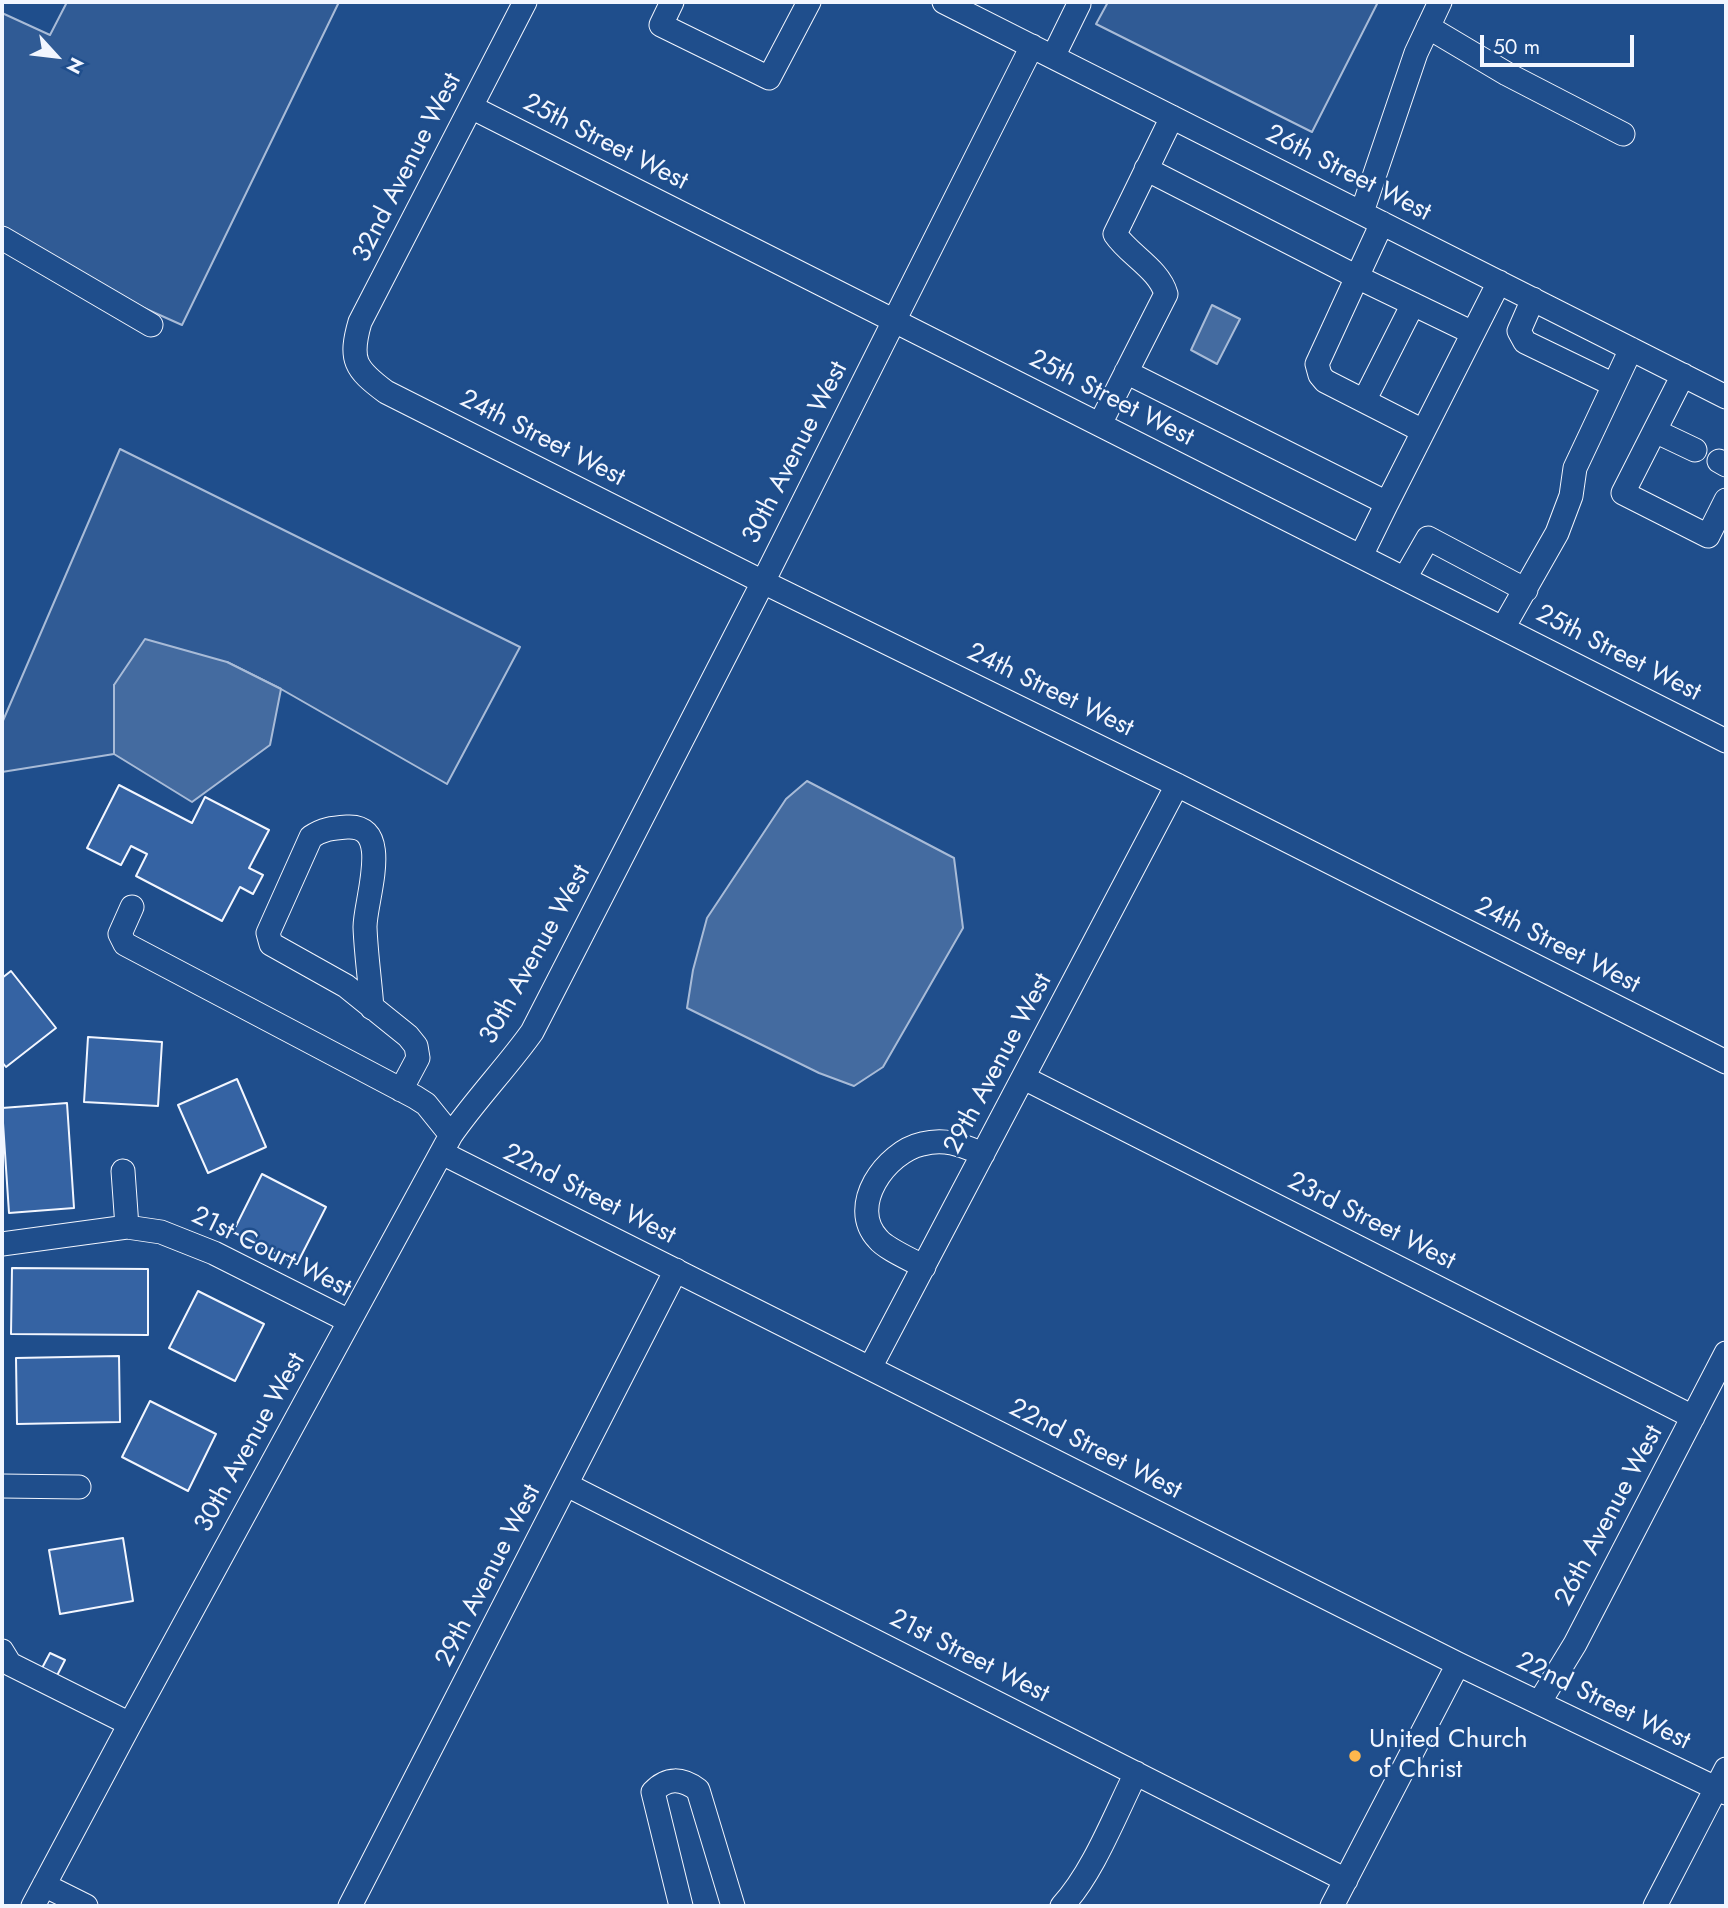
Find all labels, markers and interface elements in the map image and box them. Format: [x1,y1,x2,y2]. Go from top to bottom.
north arrow [21,21,91,91]
scale bar [1483,21,1637,65]
text: 50 m [1493,32,1540,62]
text: N [60,53,91,79]
street label: 32nd Avenue West [347,68,469,268]
street label: 25th Street West [517,88,693,198]
street label: 26th Street West [1260,119,1436,229]
street label: 25th Street West [1023,344,1199,454]
street label: 30th Avenue West [737,357,855,549]
street label: 24th Street West [454,384,630,494]
street label: 25th Street West [1530,599,1706,709]
street label: 24th Street West [962,637,1138,745]
street label: 30th Avenue West [474,860,598,1050]
street label: 24th Street West [1469,891,1645,1001]
street label: 29th Avenue West [938,968,1060,1160]
street label: 22nd Street West [498,1138,680,1252]
street label: 23rd Street West [1282,1166,1460,1278]
street label: 21st Court West [186,1201,356,1305]
street label: 30th Avenue West [189,1348,313,1538]
street label: 22nd Street West [1004,1393,1186,1507]
street label: 26th Avenue West [1549,1420,1671,1612]
street label: 29th Avenue West [430,1480,548,1672]
street label: 21st Street West [884,1603,1054,1711]
street label: 22nd Street West [1511,1646,1695,1758]
place label: United Church of Christ [1369,1725,1528,1786]
marker: United Church of Christ [1347,1748,1363,1764]

